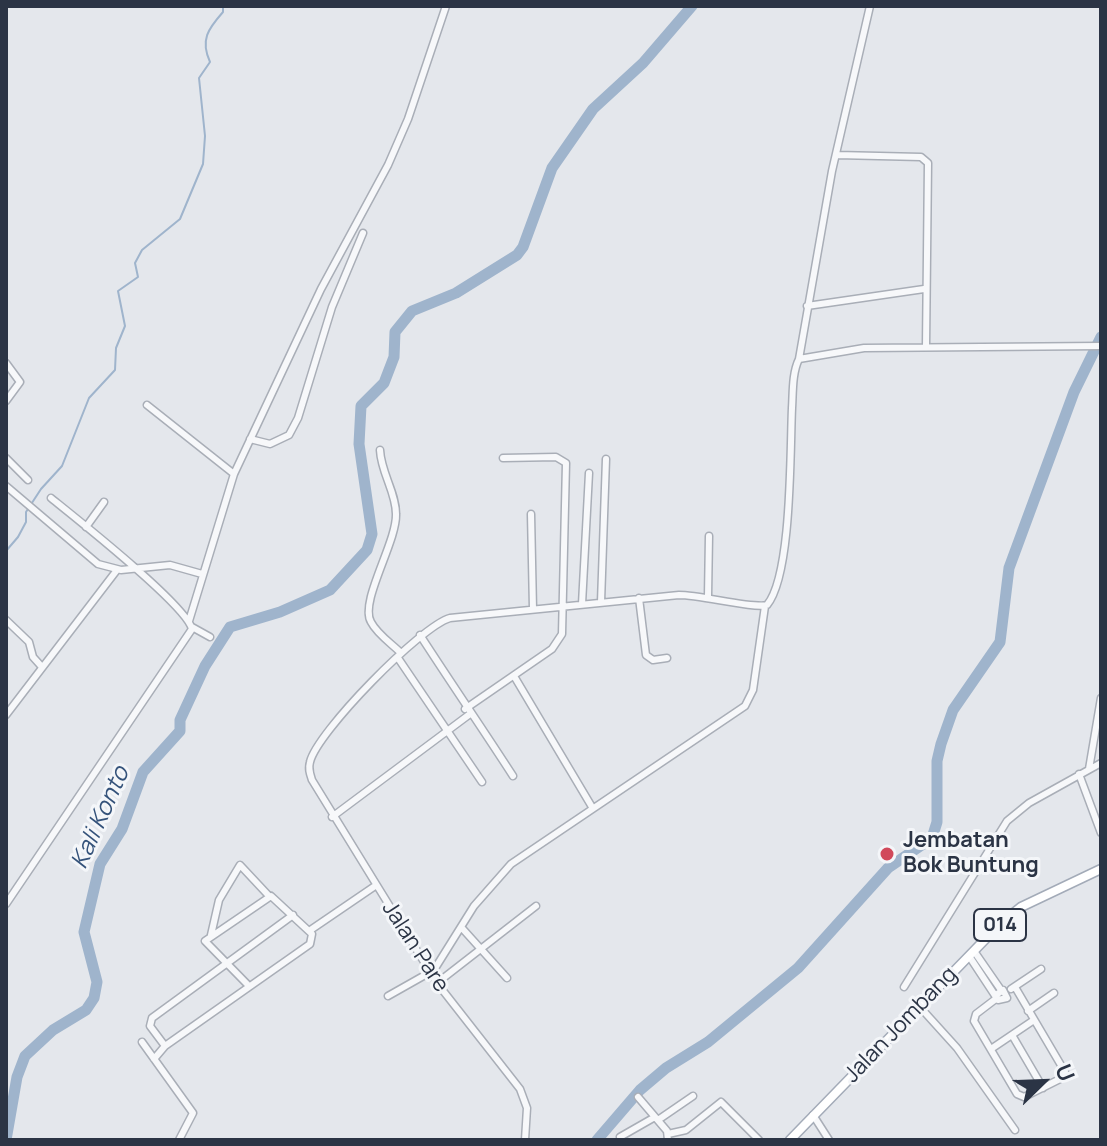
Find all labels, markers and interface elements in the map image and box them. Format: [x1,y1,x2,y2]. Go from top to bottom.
water label: Kali Konto [66,763,136,873]
place label: Jembatan Bok Buntung [903,828,1039,880]
marker: Jembatan Bok Buntung [878,845,896,863]
street label: Jalan Pare [376,897,454,997]
road number: 014 [974,909,1026,941]
street label: Jalan Jombang [839,962,963,1088]
north arrow [1003,1042,1083,1122]
text: U [1048,1059,1082,1086]

